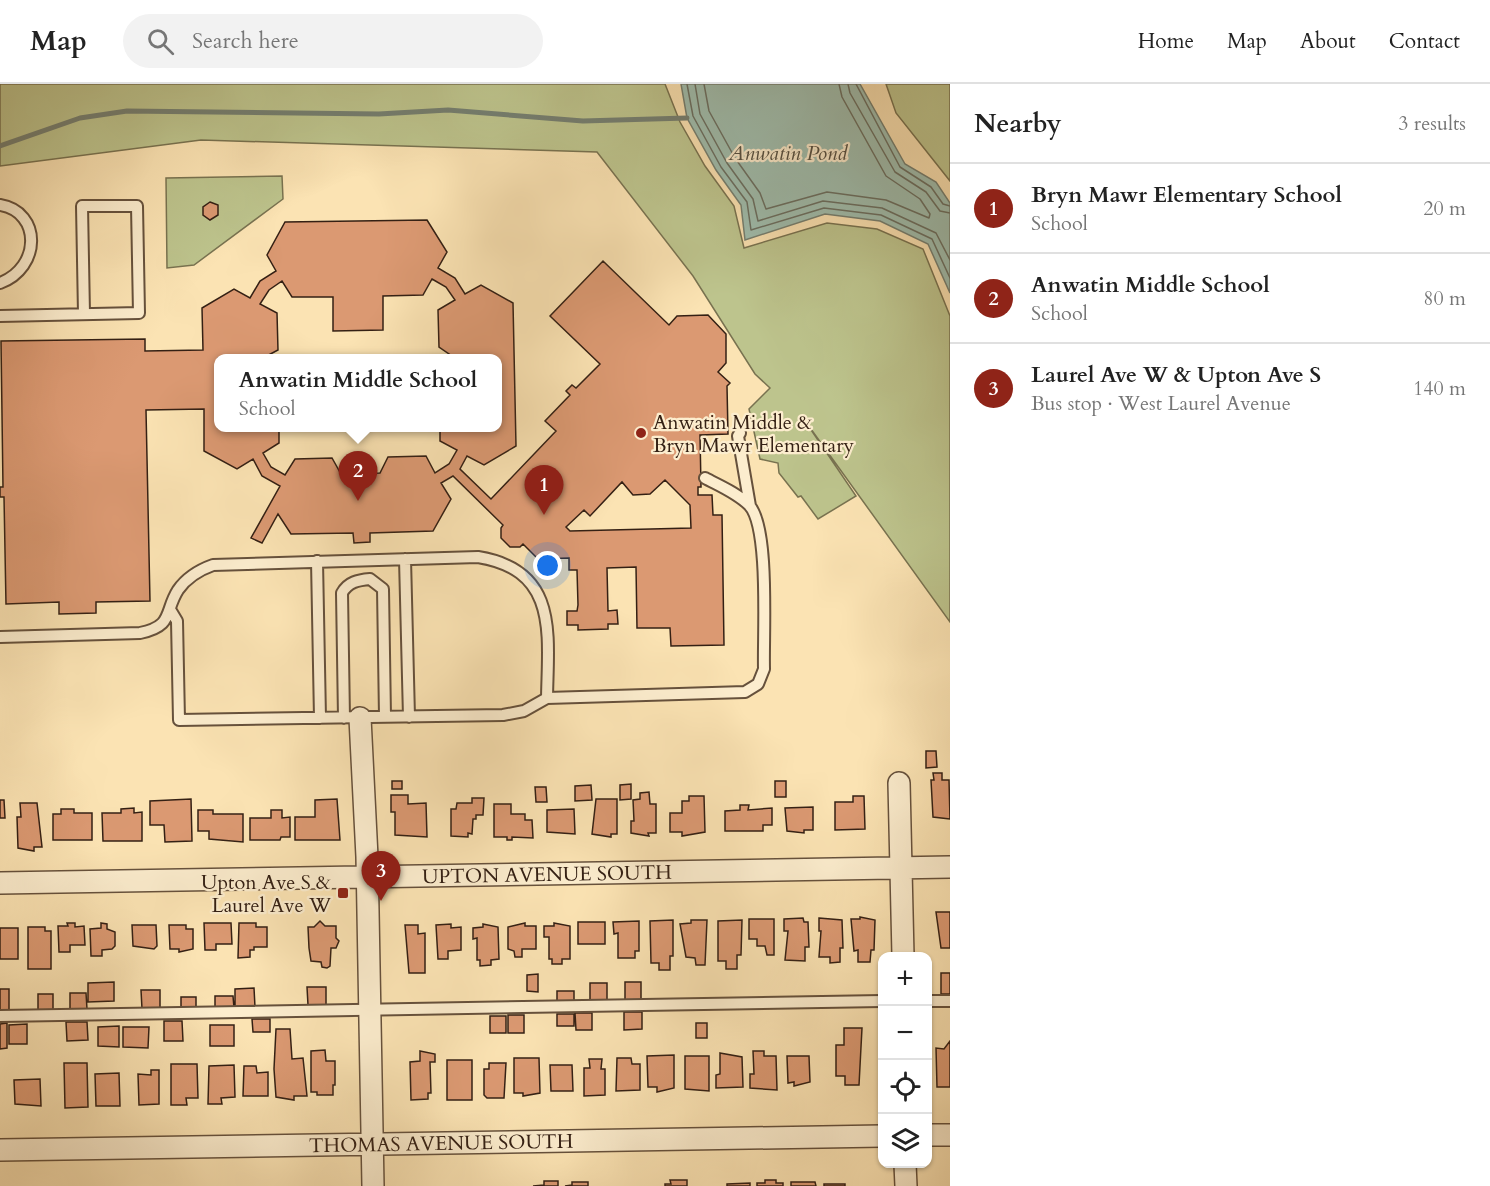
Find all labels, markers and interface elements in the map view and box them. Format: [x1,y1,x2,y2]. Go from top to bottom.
search box [123,14,543,68]
text: Map [30,22,87,60]
icon: search [144,25,177,58]
text: Search here [192,26,299,56]
text: Home [1138,27,1194,56]
text: Map [1227,27,1267,56]
text: About [1300,27,1356,56]
text: Contact [1389,27,1460,56]
text: Nearby [974,106,1062,141]
text: 3 results [1398,110,1466,137]
water label: Anwatin Pond [728,139,848,168]
text: Bryn Mawr Elementary School [1031,180,1342,210]
text: 1 [988,195,999,222]
text: 20 m [1423,195,1466,222]
text: School [1031,210,1088,237]
text: Anwatin Middle School [1031,270,1270,300]
text: 2 [988,285,999,312]
text: 80 m [1423,285,1466,312]
text: School [1031,300,1088,327]
popup [214,354,502,432]
text: Laurel Ave W & Upton Ave S [1031,360,1321,390]
text: Anwatin Middle School [239,365,477,395]
text: 3 [988,375,999,402]
text: 140 m [1413,375,1466,402]
text: Bus stop · West Laurel Avenue [1031,390,1291,417]
text: School [239,395,296,422]
place label: Anwatin Middle & Bryn Mawr Elementary [653,409,855,459]
marker: Anwatin Middle & Bryn Mawr Elementary [634,426,648,440]
pin: 2 [338,452,378,501]
pin: 1 [524,466,564,515]
your location [533,551,562,580]
pin: 3 [362,852,400,901]
street label: UPTON AVENUE SOUTH [422,859,672,890]
place label: Upton Ave S & Laurel Ave W [201,869,332,919]
marker: Upton Ave S & Laurel Ave W [336,886,350,900]
map controls [878,952,932,1168]
button: + [878,952,932,1006]
button: − [878,1006,932,1060]
button: locate [878,1060,932,1114]
button: layers [878,1114,932,1168]
street label: THOMAS AVENUE SOUTH [309,1128,574,1159]

